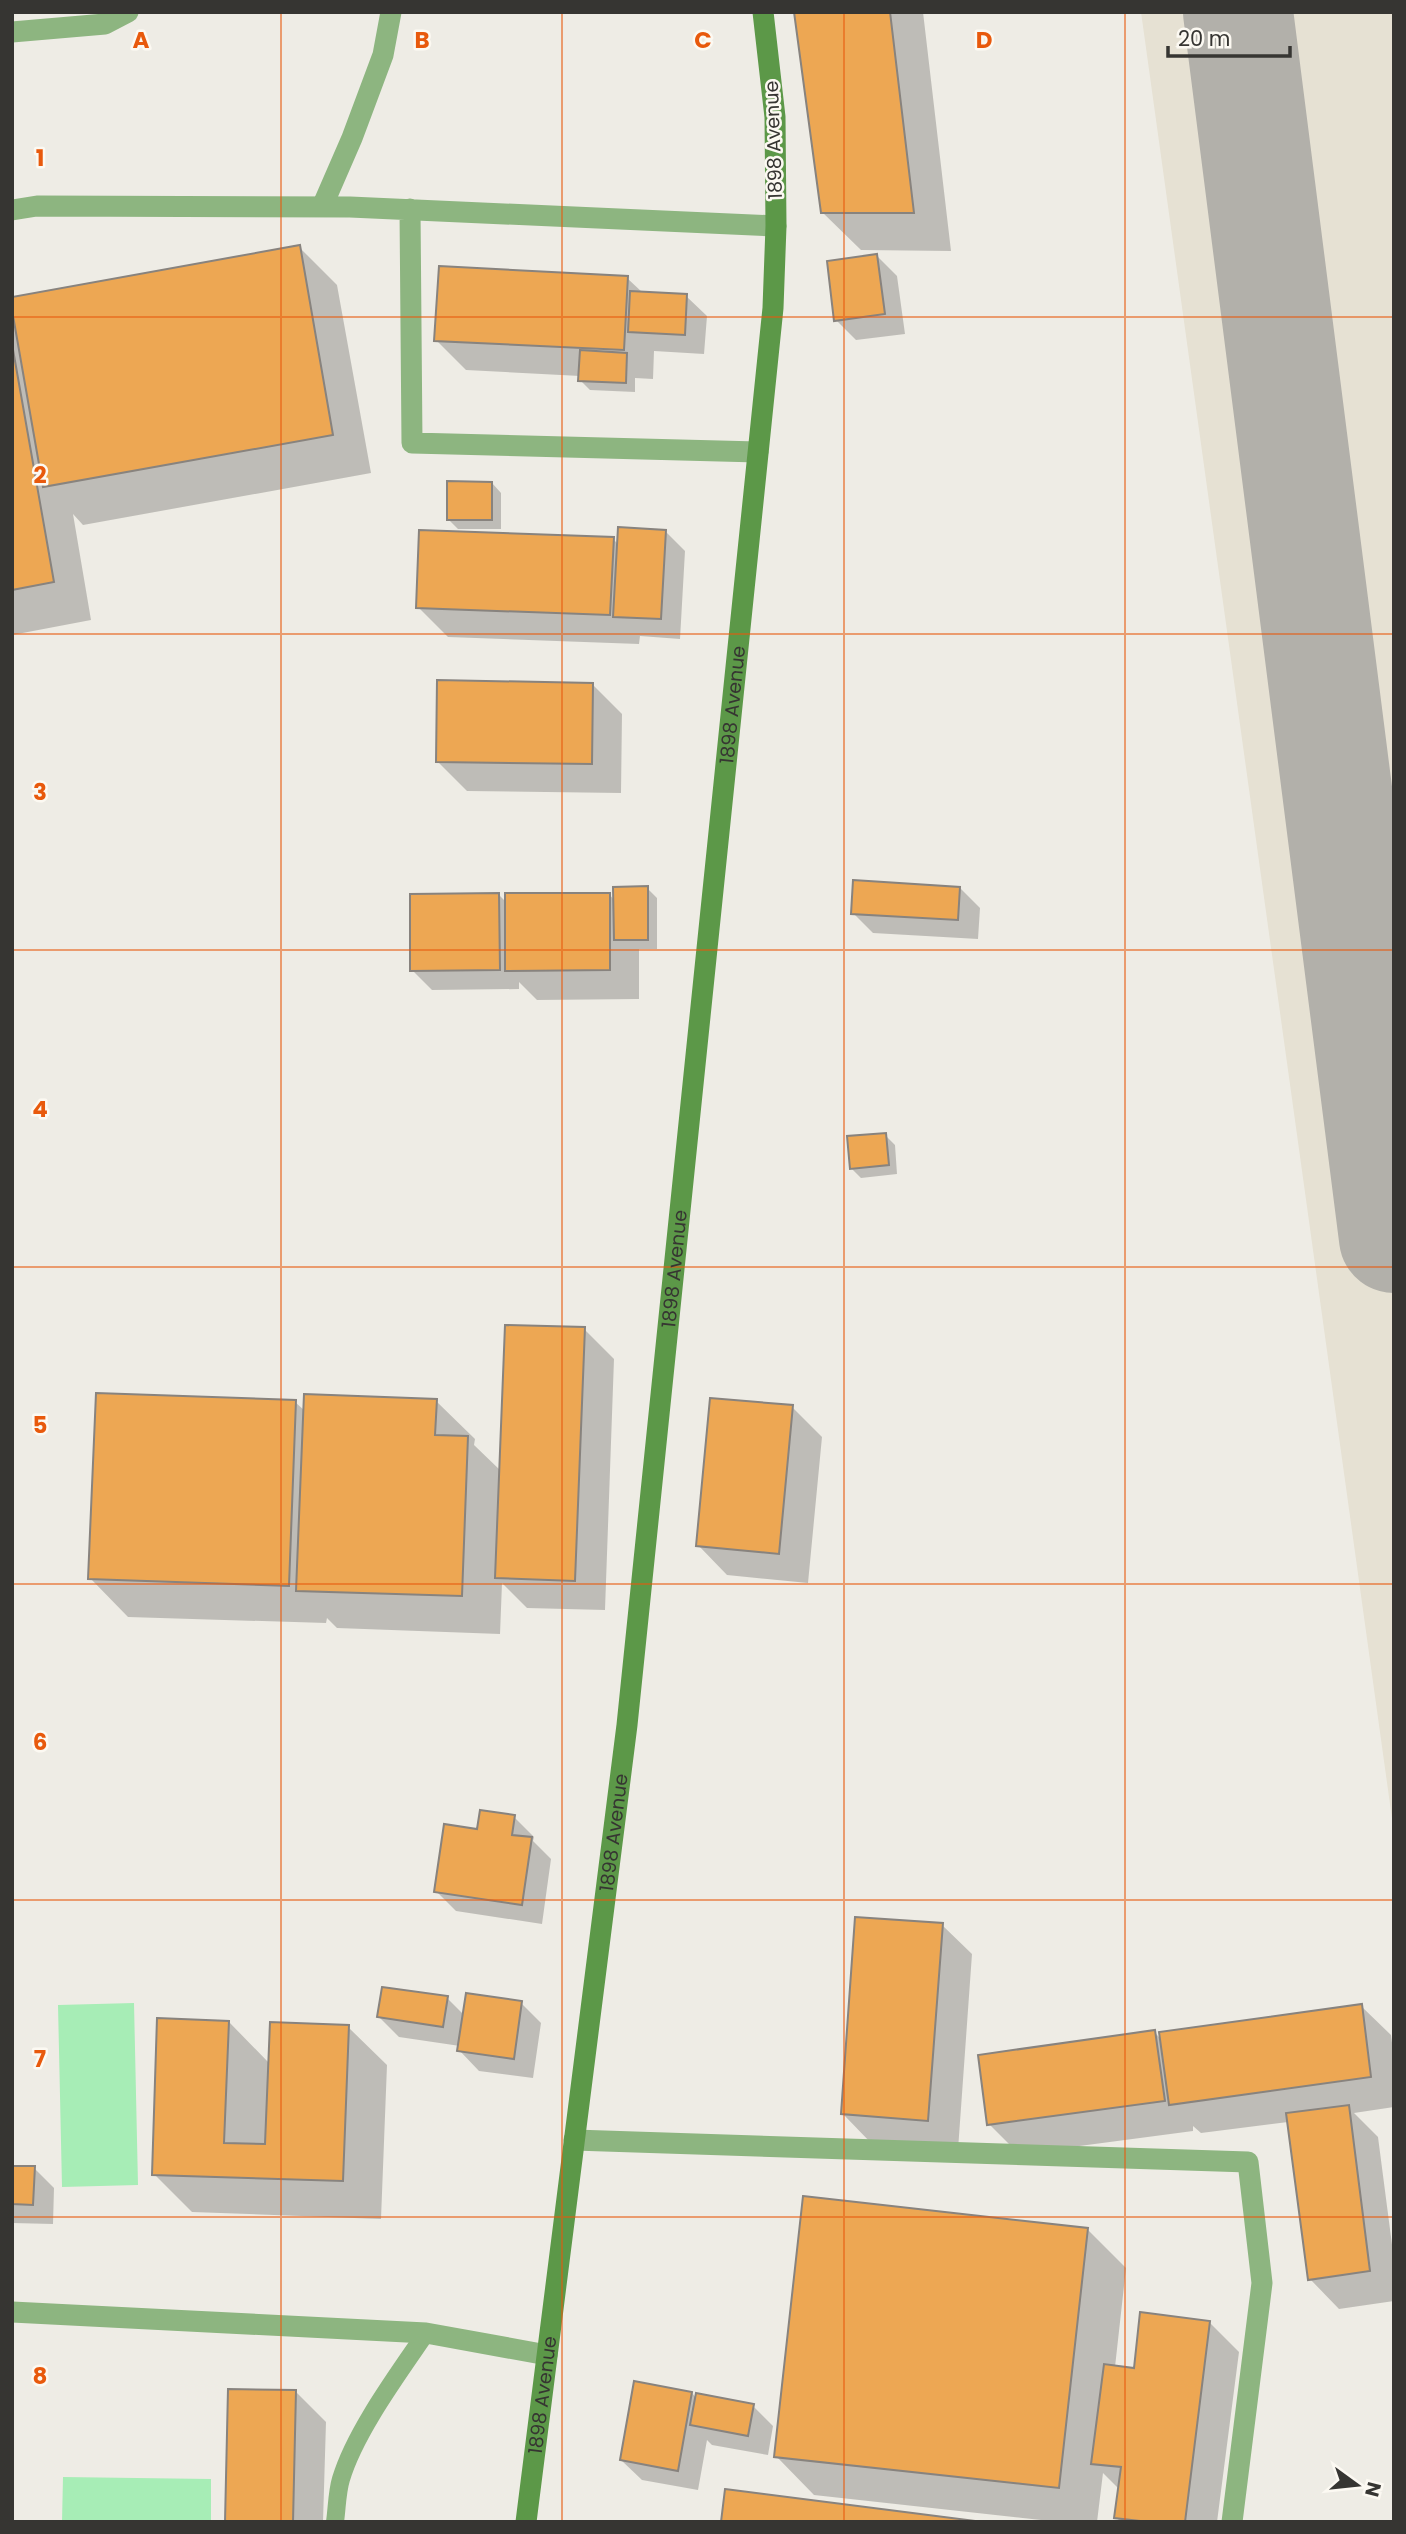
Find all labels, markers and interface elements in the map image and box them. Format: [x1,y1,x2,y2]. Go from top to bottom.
scale bar [1168,14,1290,58]
text: A [133,24,150,56]
text: B [414,24,430,56]
text: C [694,24,712,56]
text: D [976,24,992,56]
text: 20 m [1178,24,1231,53]
street label: 1898 Avenue [758,80,789,200]
text: 1 [36,142,44,174]
text: 2 [33,459,47,491]
street label: 1898 Avenue [713,644,752,765]
text: 3 [33,776,47,808]
text: 4 [32,1093,48,1125]
street label: 1898 Avenue [655,1208,694,1329]
text: 5 [33,1409,47,1441]
text: 6 [33,1726,47,1758]
street label: 1898 Avenue [593,1772,635,1893]
text: 7 [34,2043,46,2075]
street label: 1898 Avenue [522,2335,563,2456]
text: 8 [33,2360,47,2392]
north arrow [1322,2450,1392,2520]
text: N [1358,2479,1388,2500]

